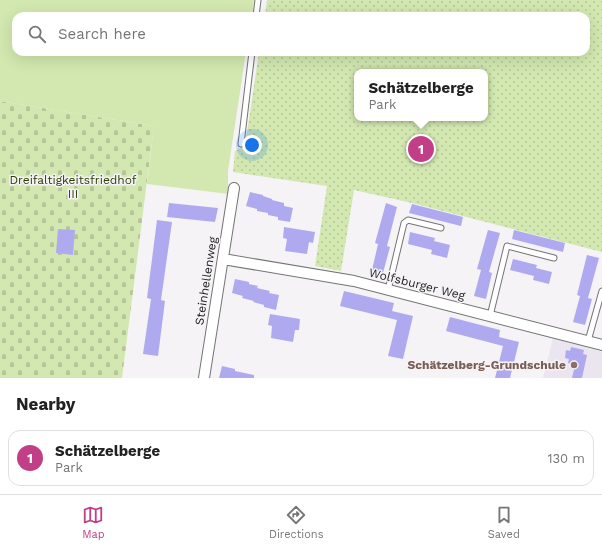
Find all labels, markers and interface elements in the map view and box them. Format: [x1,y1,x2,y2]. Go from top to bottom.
search box [12,12,590,56]
icon: search [26,23,48,45]
text: Search here [58,25,146,43]
popup [354,69,488,121]
text: Schätzelberge [368,79,474,97]
text: Park [368,97,396,112]
pin: 1 [408,134,434,164]
your location [242,135,262,155]
park label: Dreifaltigkeitsfriedhof III [9,173,137,201]
street label: Steinhellenweg [192,235,220,326]
street label: Wolfsburger Weg [367,265,467,303]
place label: Schätzelberg-Grundschule [407,358,566,372]
marker: Schätzelberg-Grundschule [569,360,579,370]
text: Nearby [16,394,75,414]
text: Schätzelberge [55,442,160,460]
text: 1 [27,451,33,466]
text: 130 m [547,451,585,466]
text: Park [55,460,83,475]
tab: Map [82,504,105,541]
tab: Directions [269,504,323,541]
tab: Saved [488,504,520,541]

